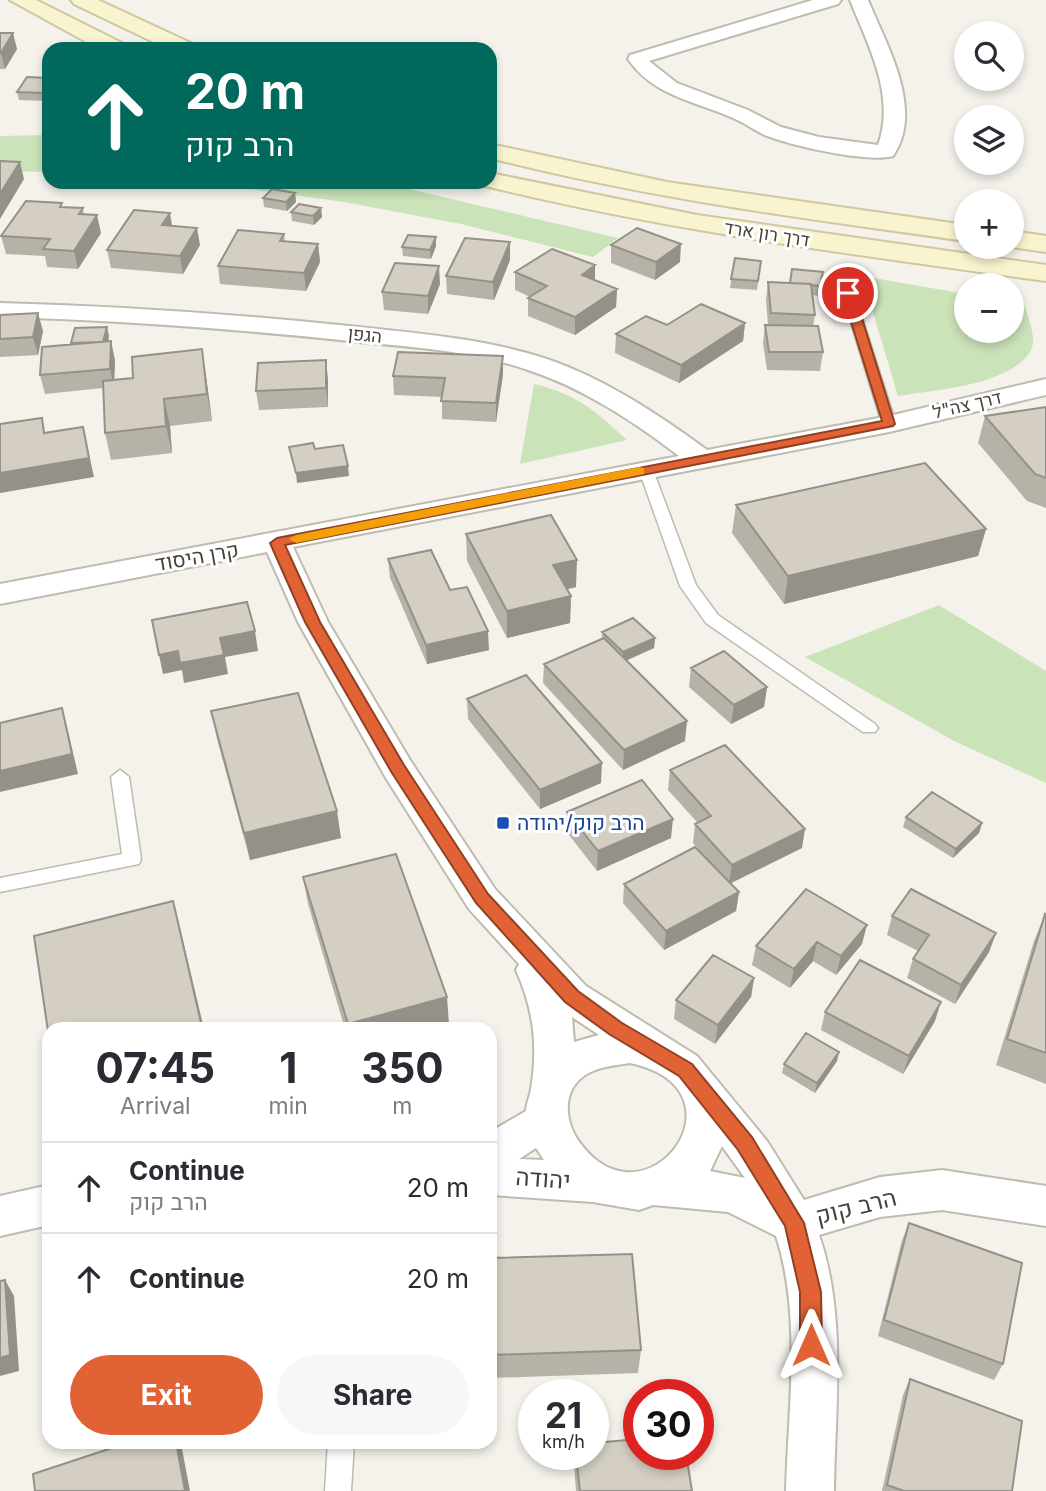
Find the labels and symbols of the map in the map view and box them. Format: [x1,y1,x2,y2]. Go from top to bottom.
street label: דרך רון ארד [723,216,811,251]
pin [818,263,878,323]
street label: הגפן [347,322,383,347]
street label: דרך צה"ל [930,386,1003,423]
street label: קרן היסוד [153,537,241,576]
place label: הרב קוק/יהודה [517,810,645,835]
marker: הרב קוק/יהודה [495,815,511,831]
street label: יהודה [515,1162,572,1195]
street label: הרב קוק [812,1183,899,1231]
position arrow [774,1308,848,1382]
speed limit sign: 30 [623,1379,714,1470]

